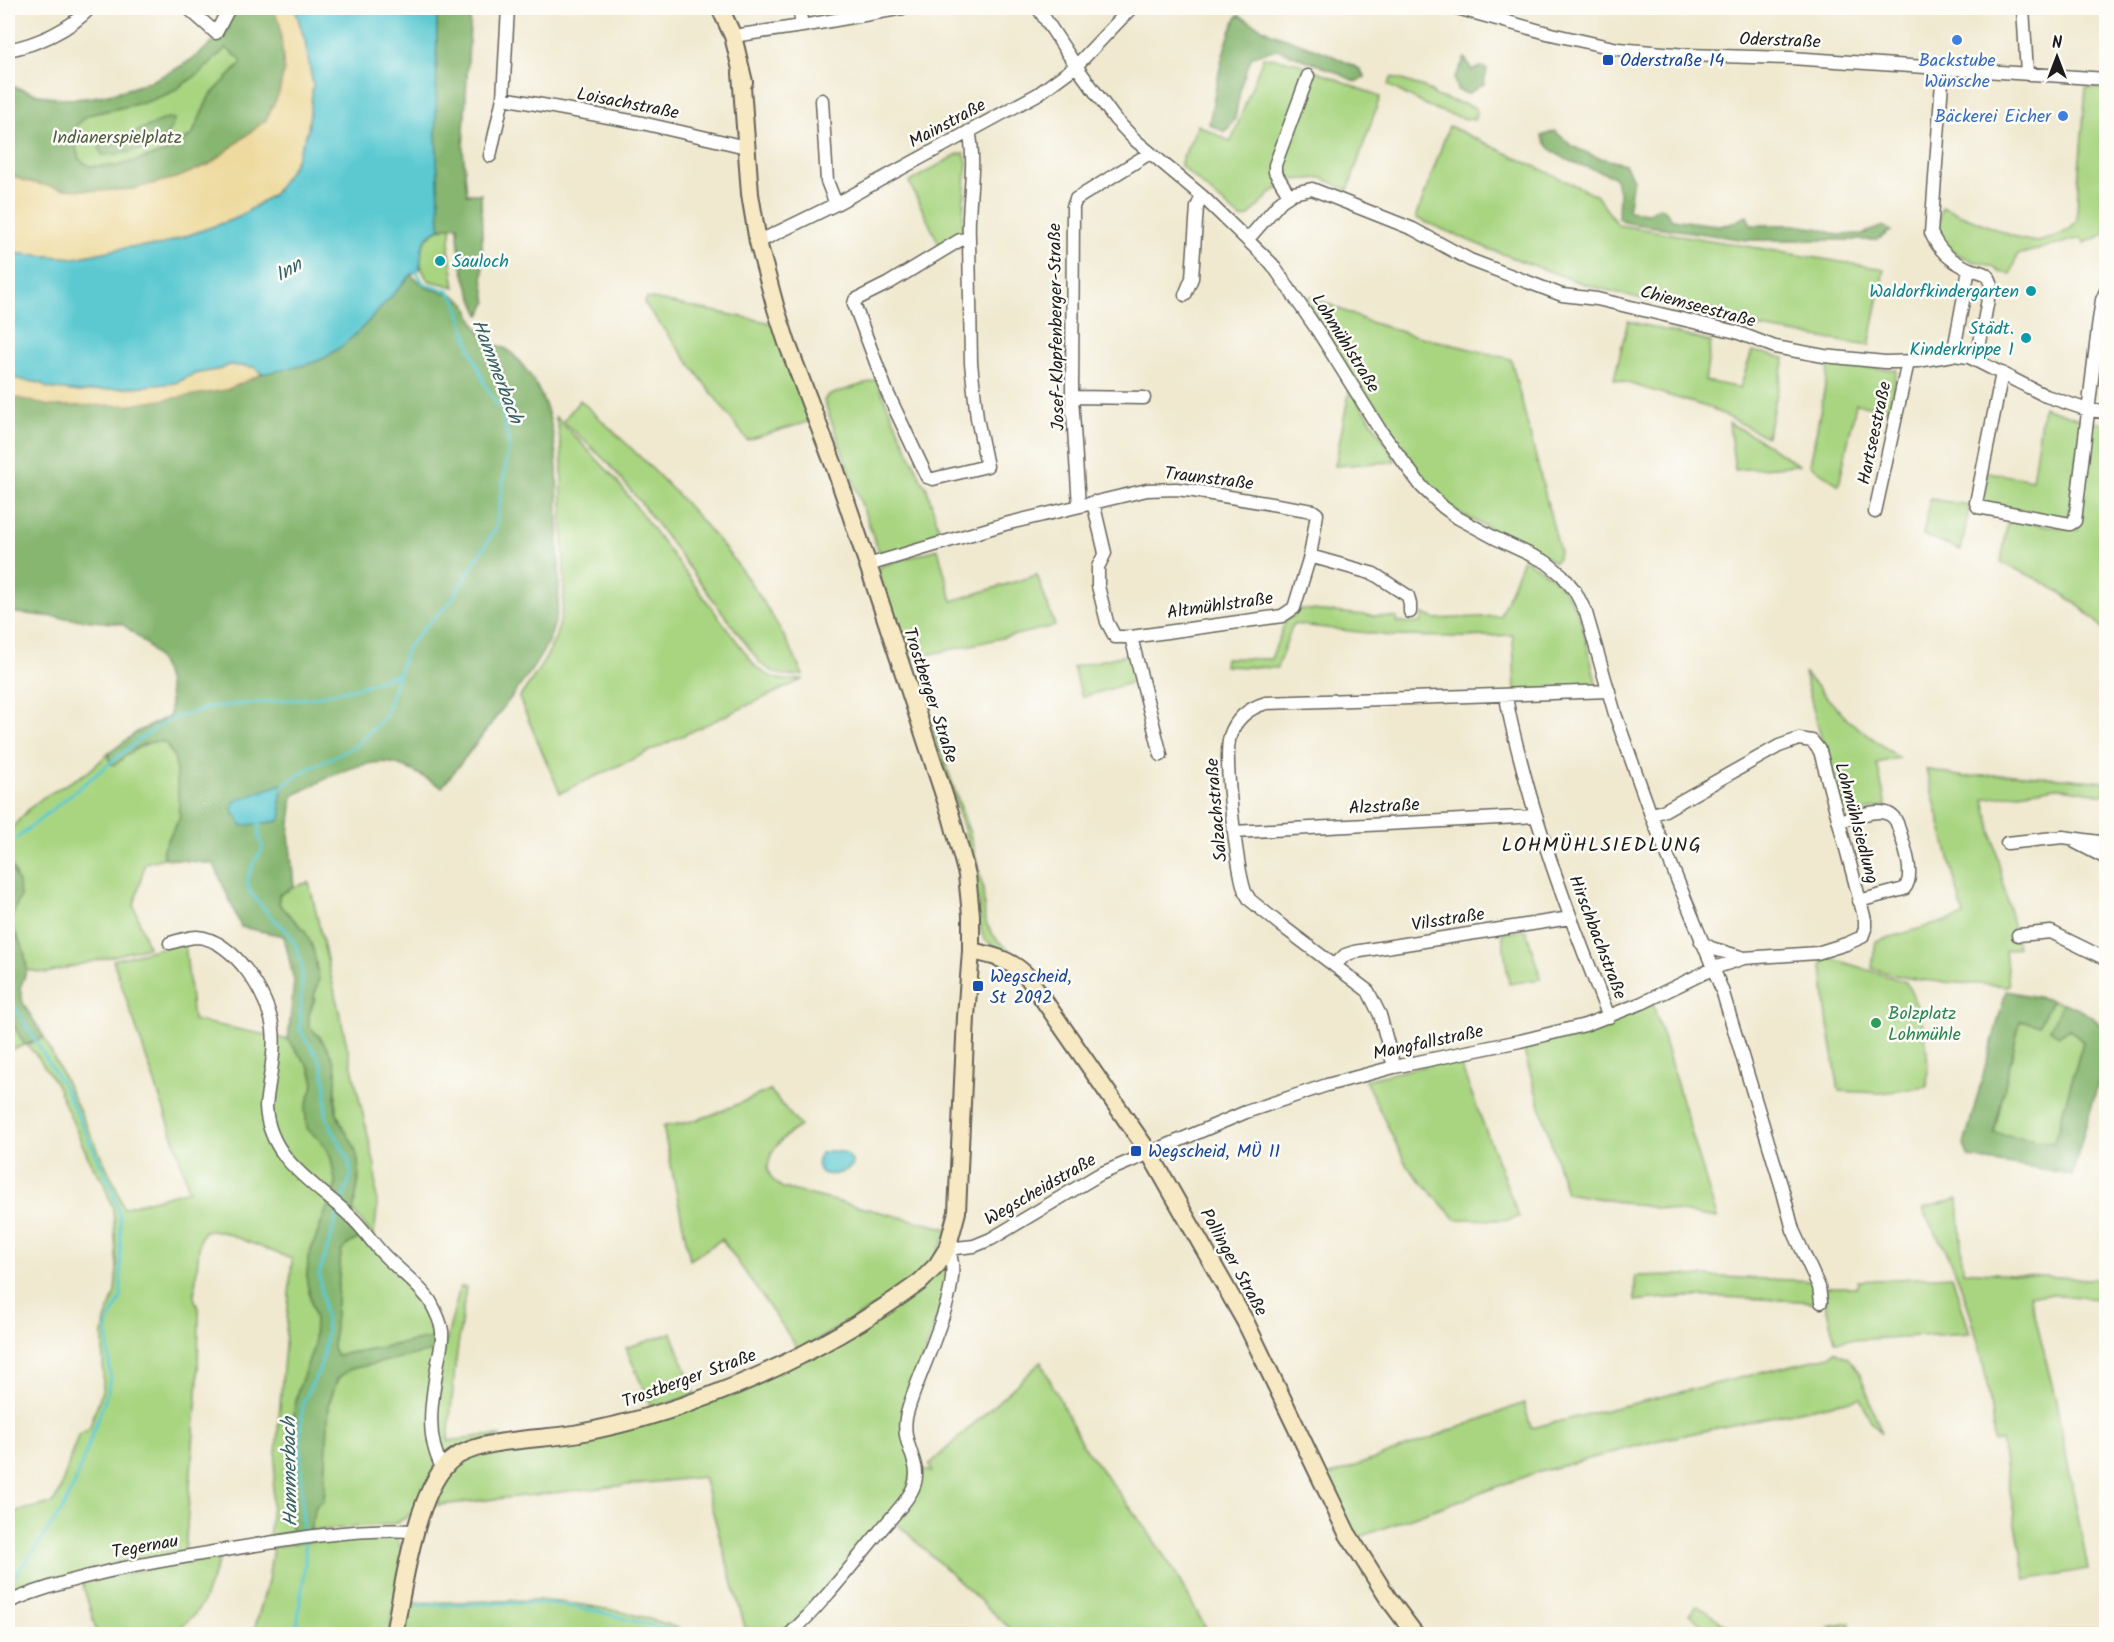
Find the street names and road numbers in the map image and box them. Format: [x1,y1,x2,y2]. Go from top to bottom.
street label: Oderstraße [1739,26,1821,57]
street label: Loisachstraße [574,80,681,129]
street label: Mainstraße [904,92,992,157]
street label: Josef-Klapfenberger-Straße [1041,223,1074,431]
street label: Chiemseestraße [1637,278,1759,337]
street label: Lohmühlstraße [1303,288,1387,399]
street label: Hartseestraße [1850,379,1901,488]
street label: Traunstraße [1162,460,1255,499]
street label: Altmühlstraße [1165,585,1275,628]
street label: Trostberger Straße [894,624,965,767]
street label: Salzachstraße [1199,757,1236,863]
street label: Lohmühlsiedlung [1825,759,1886,887]
street label: Alzstraße [1348,791,1420,824]
street label: Hirschbachstraße [1560,871,1634,1004]
street label: Vilsstraße [1410,900,1487,941]
street label: Mangfallstraße [1370,1018,1486,1069]
street label: Wegscheidstraße [979,1146,1102,1234]
street label: Pollinger Straße [1191,1203,1274,1322]
street label: Trostberger Straße [618,1342,761,1417]
street label: Tegernau [110,1527,181,1568]

